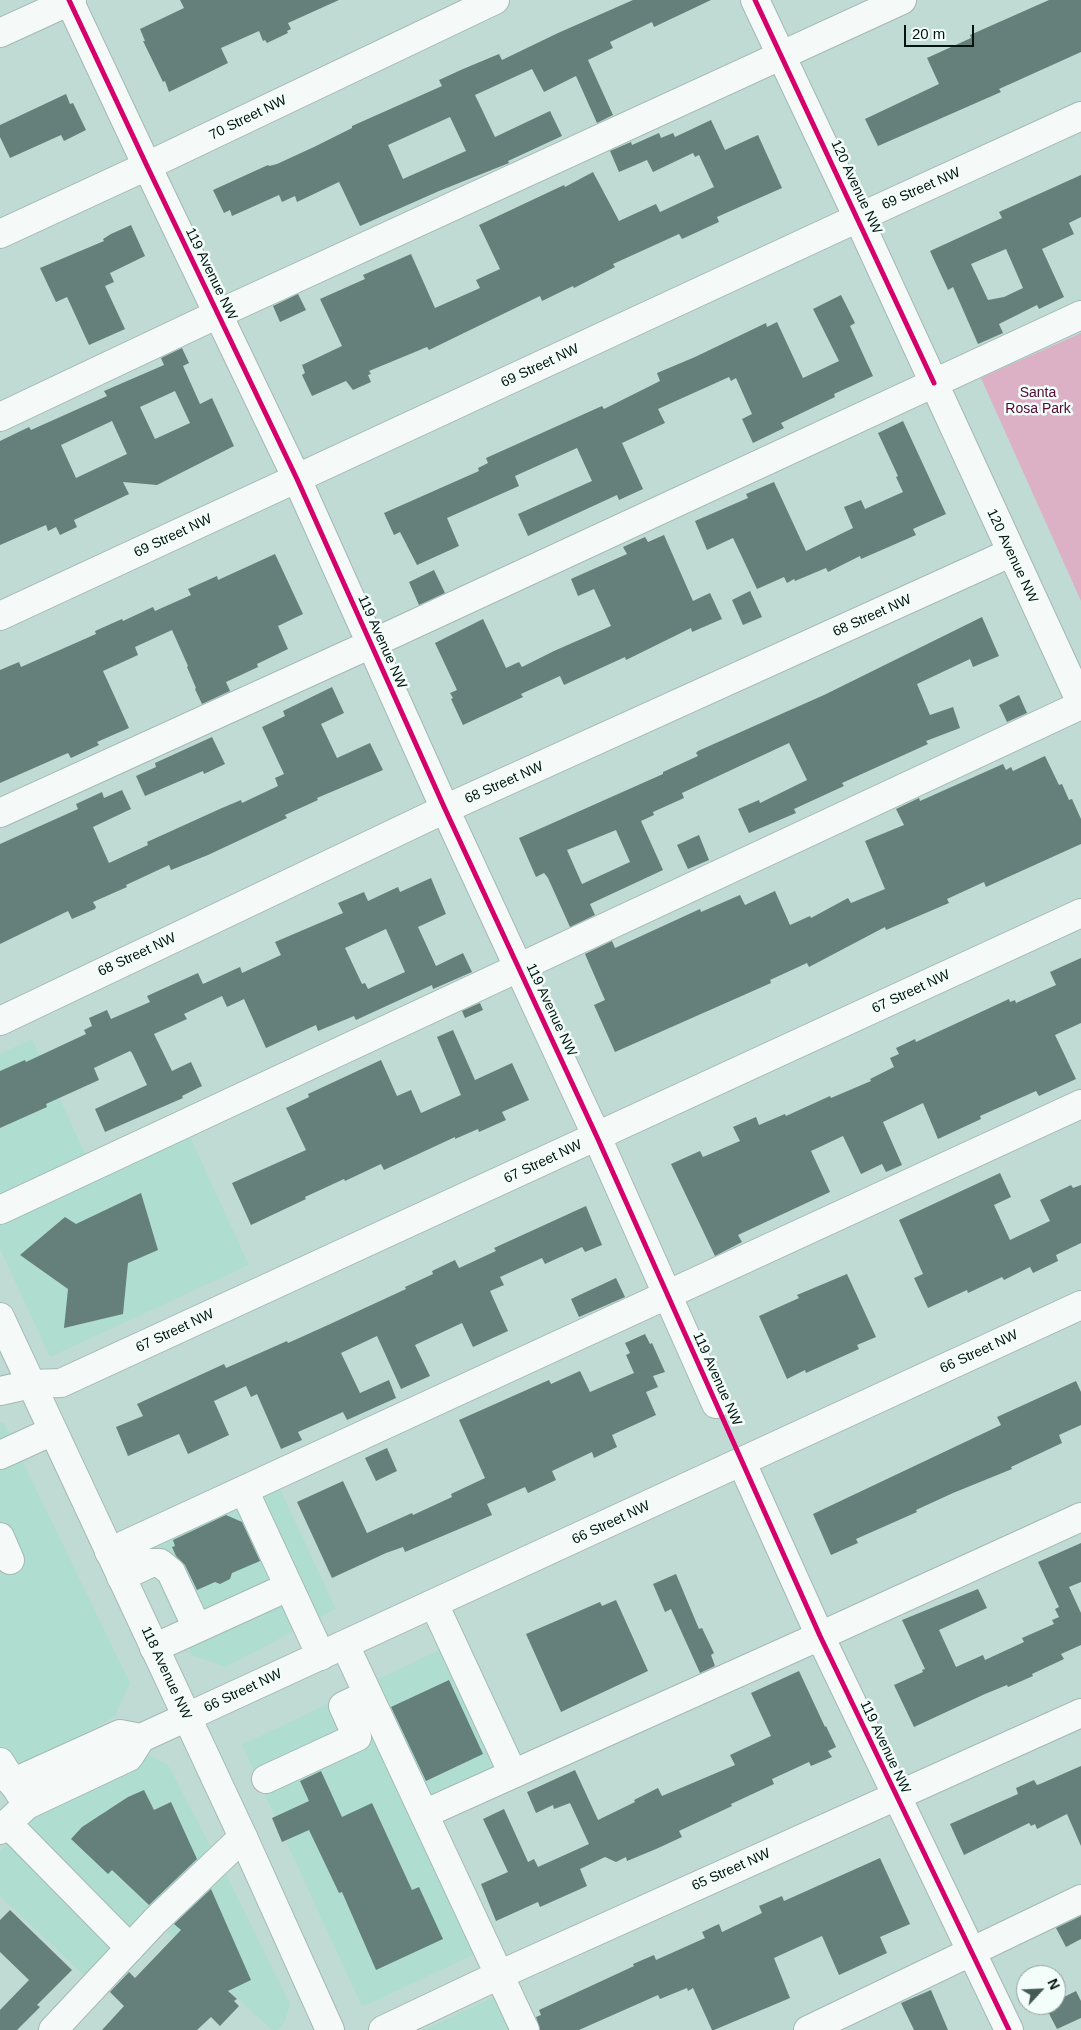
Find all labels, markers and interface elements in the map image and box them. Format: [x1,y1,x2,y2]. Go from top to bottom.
scale bar [906,15,976,47]
text: 20 m [912,25,945,42]
street label: 70 Street NW [207,92,289,144]
street label: 120 Avenue NW [827,137,885,237]
street label: 69 Street NW [879,164,963,214]
street label: 119 Avenue NW [181,225,241,323]
street label: 69 Street NW [498,341,582,391]
park label: Santa Rosa Park [1005,385,1071,418]
street label: 120 Avenue NW [983,506,1041,606]
street label: 69 Street NW [131,511,215,561]
street label: 68 Street NW [830,591,914,641]
street label: 119 Avenue NW [354,593,410,691]
street label: 68 Street NW [462,758,546,808]
street label: 68 Street NW [95,930,179,980]
street label: 119 Avenue NW [522,961,580,1059]
street label: 67 Street NW [869,967,953,1017]
street label: 67 Street NW [501,1137,585,1187]
street label: 67 Street NW [133,1306,217,1356]
street label: 66 Street NW [937,1327,1021,1377]
street label: 119 Avenue NW [689,1330,745,1428]
street label: 66 Street NW [569,1498,653,1548]
street label: 118 Avenue NW [137,1624,195,1722]
street label: 66 Street NW [201,1666,285,1716]
street label: 119 Avenue NW [856,1698,914,1796]
street label: 65 Street NW [689,1845,773,1895]
north arrow [1016,1965,1066,2015]
text: N [1044,1976,1063,1992]

